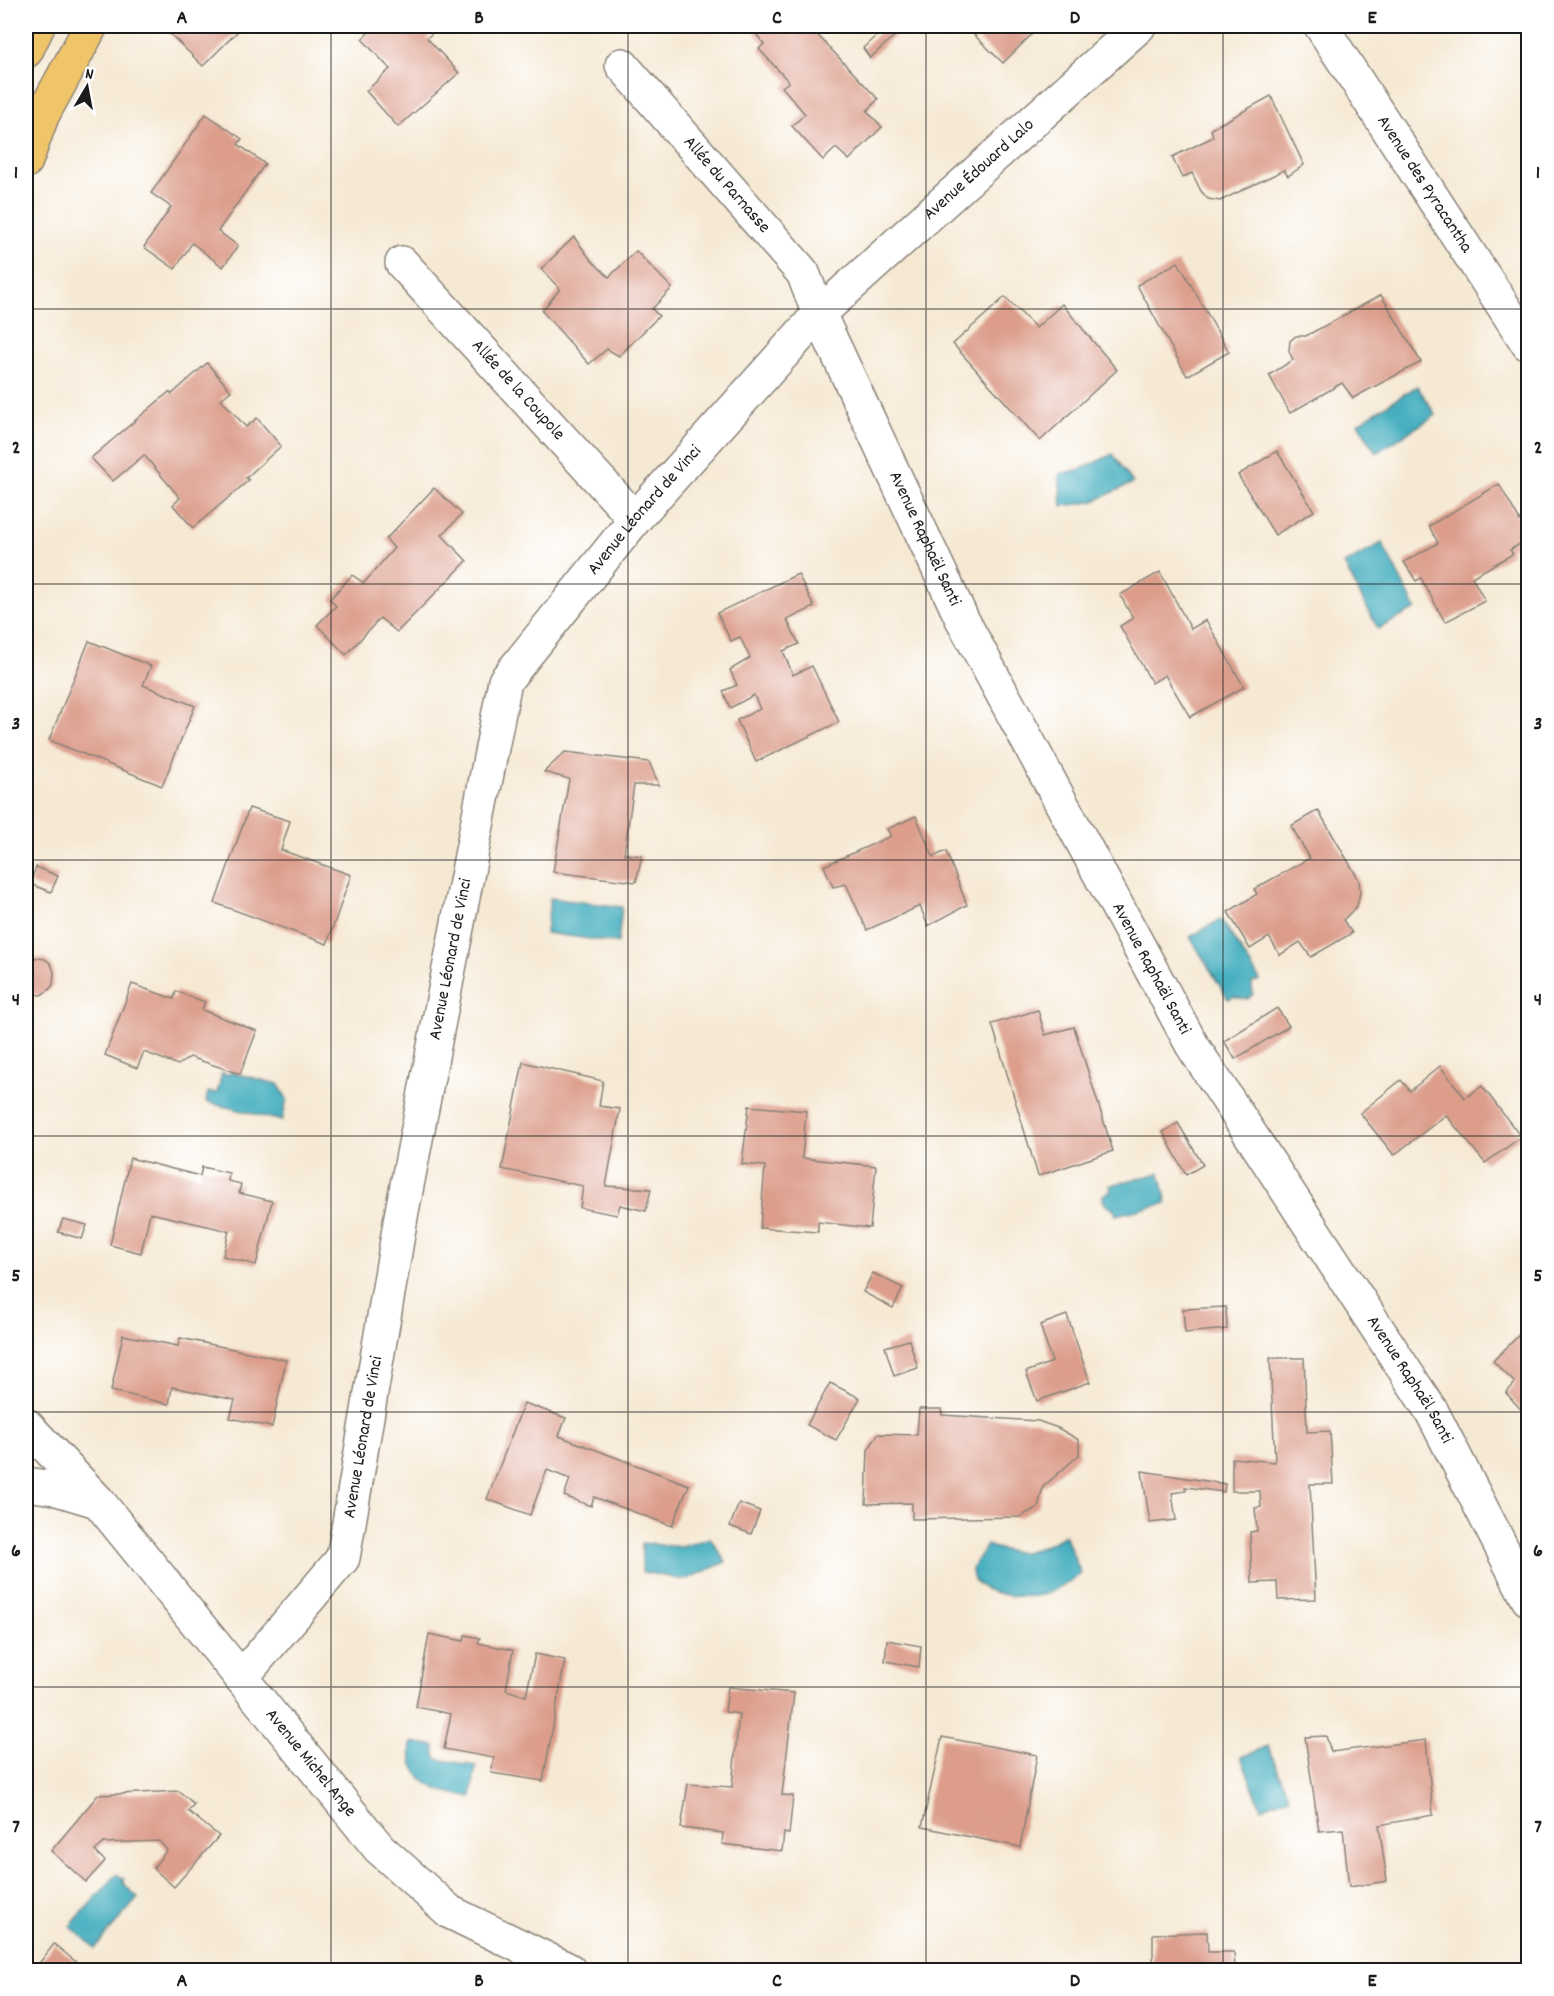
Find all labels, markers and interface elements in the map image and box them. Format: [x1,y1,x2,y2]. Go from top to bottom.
text: A [177,5,188,33]
text: B [474,5,484,33]
text: C [772,5,782,33]
text: D [1070,5,1081,33]
text: E [1367,5,1377,33]
north arrow [57,57,117,117]
text: N [83,63,95,87]
street label: Avenue des Pyracantha [1370,111,1478,259]
street label: Avenue Édouard Lalo [918,113,1040,227]
street label: Allée du Parnasse [677,131,776,239]
text: 1 [14,160,18,188]
text: 1 [1536,160,1540,188]
street label: Allée de la Coupole [465,334,570,446]
text: 2 [12,435,20,463]
text: 2 [1534,435,1542,463]
street label: Avenue Léonard de Vinci [582,440,708,581]
street label: Avenue Raphaël Santi [882,467,967,610]
text: 3 [12,711,20,739]
text: 3 [1534,711,1542,739]
street label: Avenue Léonard de Vinci [423,876,479,1042]
street label: Avenue Raphaël Santi [1105,898,1197,1039]
text: 4 [12,987,20,1015]
text: 4 [1534,987,1542,1015]
text: 5 [11,1263,21,1291]
text: 5 [1533,1263,1543,1291]
street label: Avenue Raphaël Santi [1360,1311,1459,1448]
street label: Avenue Léonard de Vinci [337,1354,390,1520]
text: 6 [11,1538,21,1566]
text: 6 [1533,1538,1543,1566]
street label: Avenue Michel Ange [259,1704,362,1823]
text: 7 [12,1814,20,1842]
text: 7 [1534,1814,1542,1842]
text: A [177,1968,188,1996]
text: B [474,1968,484,1996]
text: C [772,1968,782,1996]
text: D [1070,1968,1081,1996]
text: E [1367,1968,1377,1996]

